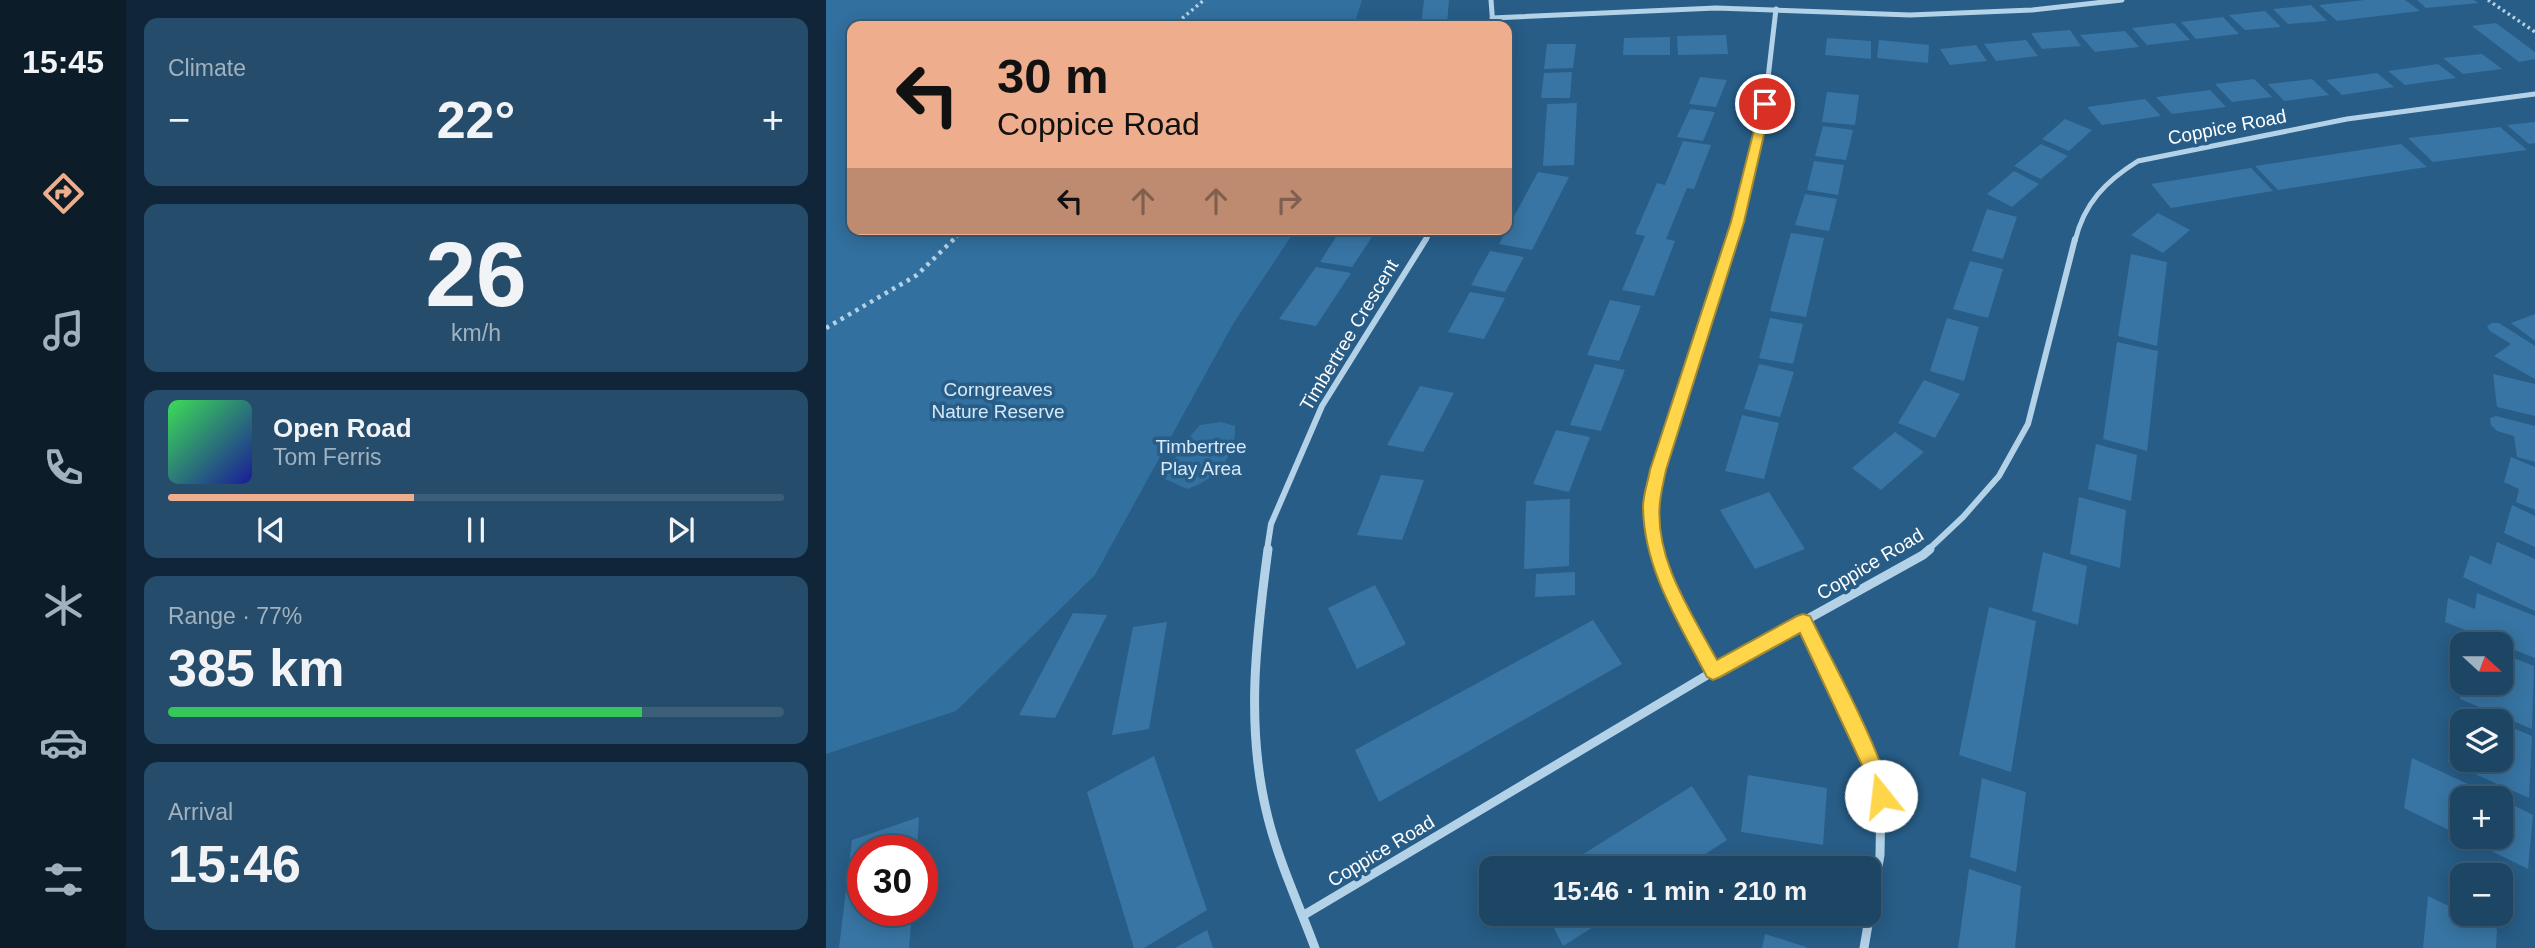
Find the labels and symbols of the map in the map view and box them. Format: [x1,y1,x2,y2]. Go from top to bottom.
pin [1735,74,1795,134]
street label: Coppice Road [2166,105,2288,149]
street label: Timbertree Crescent [1296,255,1403,414]
park label: Corngreaves Nature Reserve [931,379,1065,422]
park label: Timbertree Play Area [1155,436,1247,479]
street label: Coppice Road [1813,524,1927,604]
north arrow [2450,632,2513,695]
position arrow [1844,759,1918,833]
street label: Coppice Road [1324,811,1438,891]
speed limit sign: 30 [847,835,938,926]

